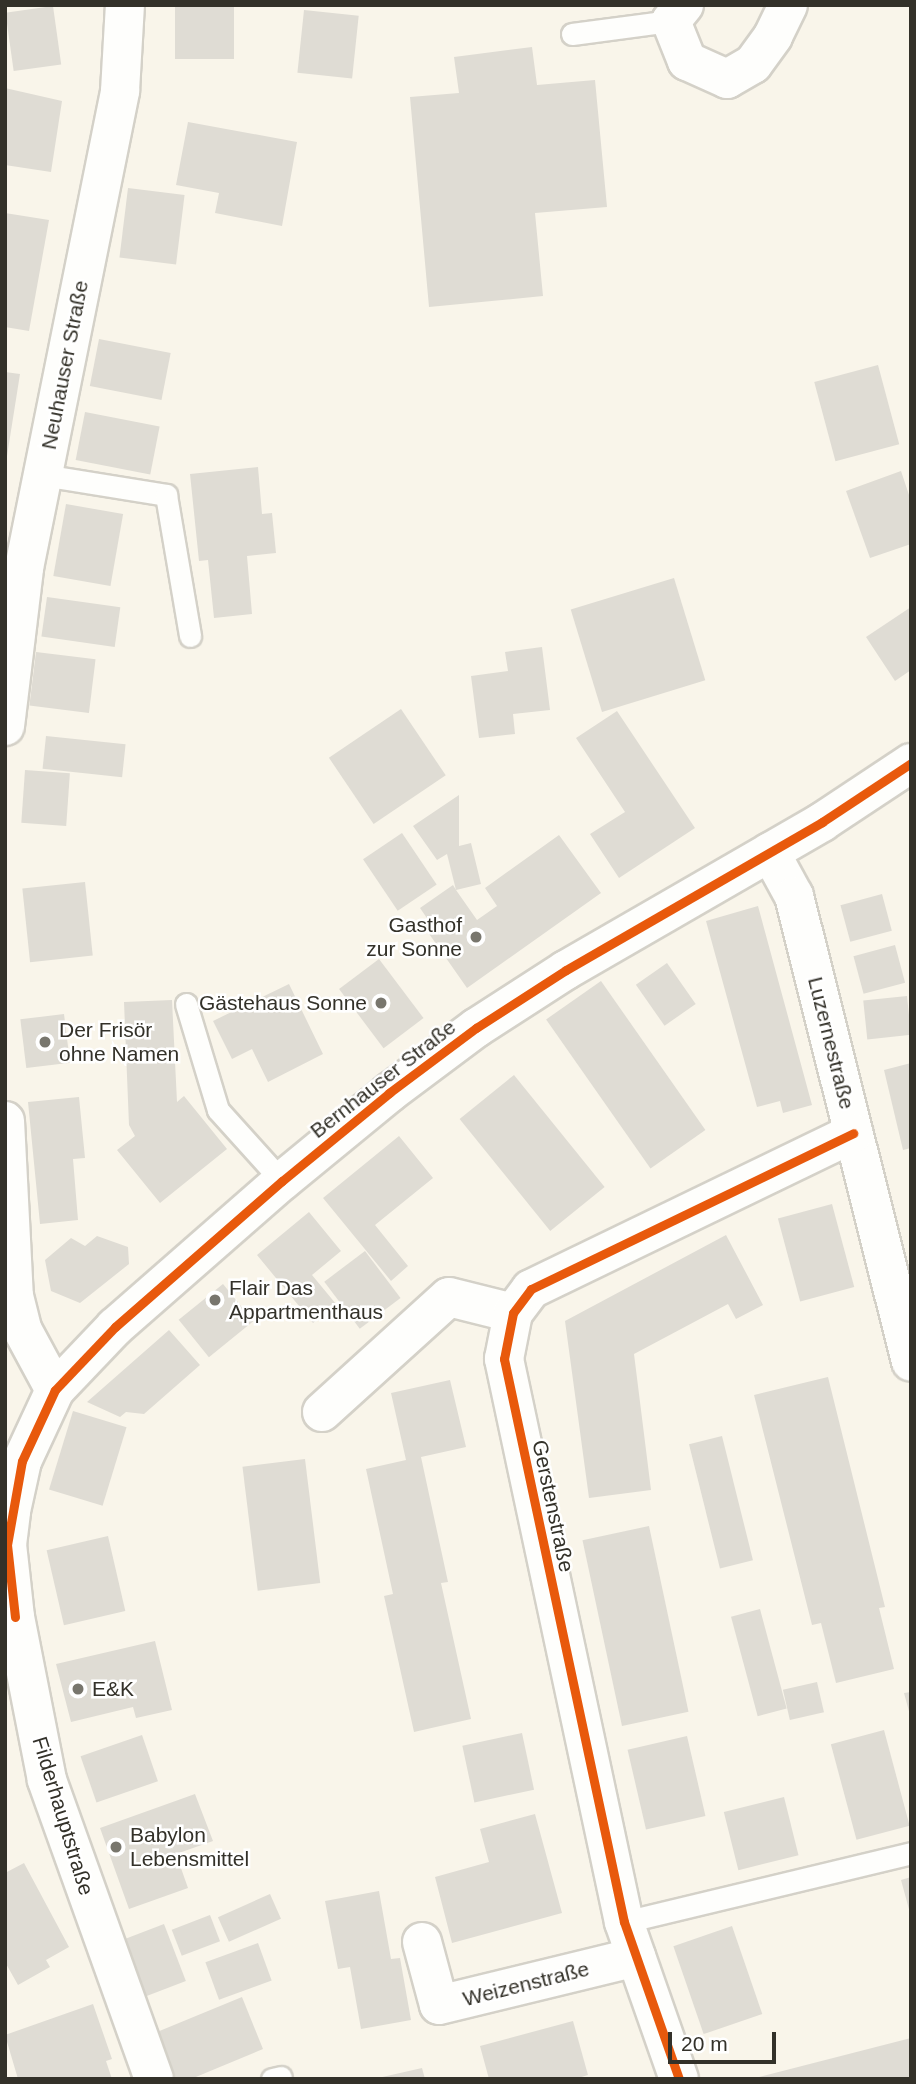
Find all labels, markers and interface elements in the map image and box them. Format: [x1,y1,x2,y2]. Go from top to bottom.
street label: Neuhauser Straße [36,278,94,452]
place label: Gasthof zur Sonne [366,912,462,962]
marker: Gasthof zur Sonne [468,929,484,945]
street label: Luzernestraße [802,974,860,1112]
place label: Gästehaus Sonne [199,990,367,1016]
marker: Gästehaus Sonne [373,995,389,1011]
street label: Bernhauser Straße [305,1014,461,1144]
place label: Der Frisör ohne Namen [59,1017,179,1067]
marker: Der Frisör ohne Namen [37,1034,53,1050]
place label: Flair Das Appartmenthaus [229,1275,383,1325]
marker: Flair Das Appartmenthaus [207,1292,223,1308]
street label: Gerstenstraße [527,1438,579,1574]
place label: E&K [92,1676,134,1702]
marker: E&K [70,1681,86,1697]
street label: Filderhauptstraße [27,1734,99,1898]
place label: Babylon Lebensmittel [130,1822,249,1872]
marker: Babylon Lebensmittel [108,1839,124,1855]
street label: Weizenstraße [460,1956,592,2012]
scale bar [671,2018,780,2062]
text: 20 m [681,2032,728,2055]

